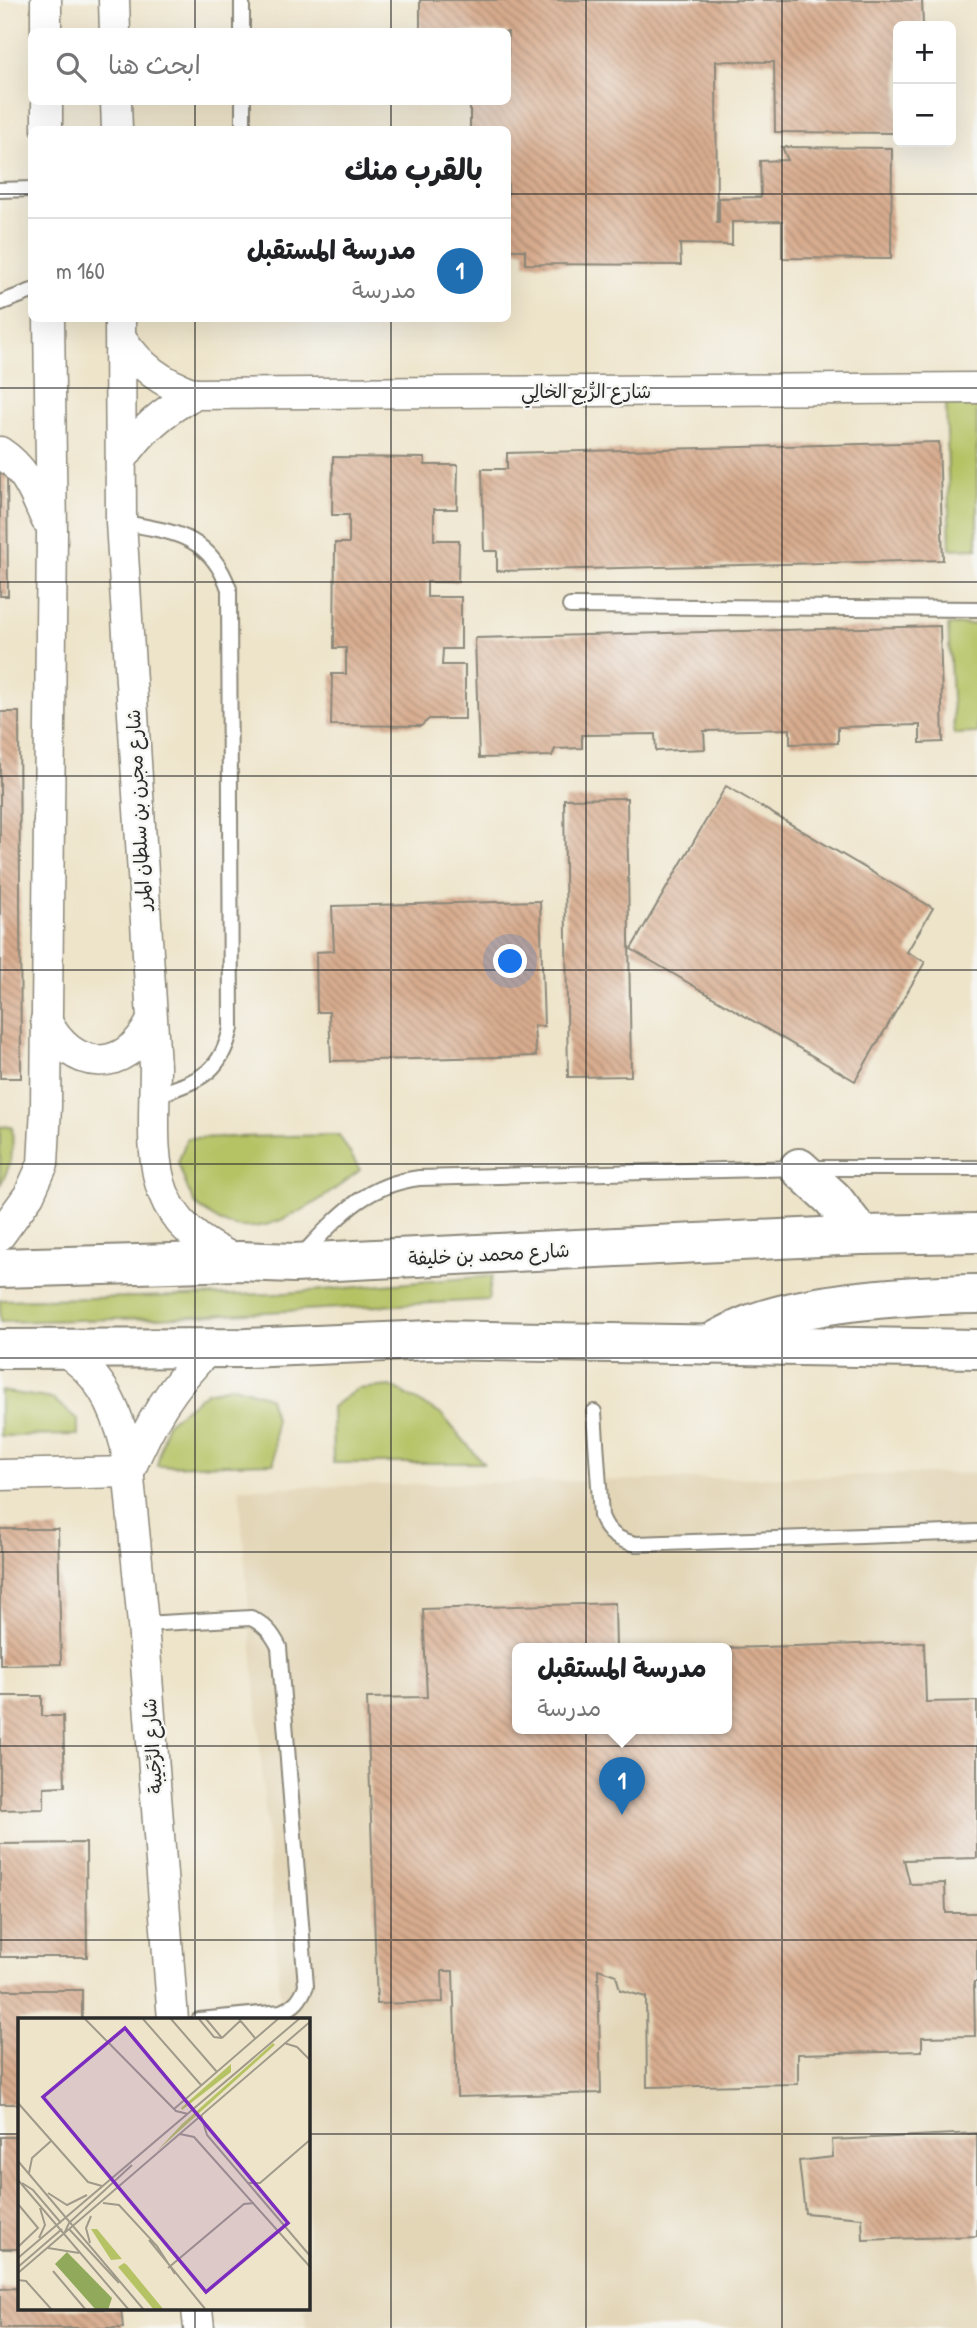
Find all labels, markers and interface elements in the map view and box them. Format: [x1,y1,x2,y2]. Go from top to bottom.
map controls [893,21,956,147]
button: + [893,21,956,84]
search box [28,28,511,105]
text: ابحث هنا [108,47,201,82]
icon: search [52,48,90,86]
button: − [893,84,956,147]
text: بالقرب منك [345,149,483,189]
text: مدرسة المستقبل [247,232,416,267]
text: 160 m [56,255,105,286]
text: 1 [456,255,464,286]
text: مدرسة [352,274,416,305]
street label: شارع الرُّبع الخالِي [521,378,651,408]
street label: شارع مجرن بن سلطان المرر [120,709,157,913]
your location [493,944,527,978]
street label: شارع محمد بن خليفة [408,1237,570,1272]
popup [512,1643,732,1734]
text: مدرسة المستقبل [537,1650,707,1685]
text: مدرسة [537,1692,601,1723]
street label: شارع الرِّجَيبة [136,1697,169,1795]
pin: 1 [599,1757,645,1815]
inset map [18,2018,310,2310]

